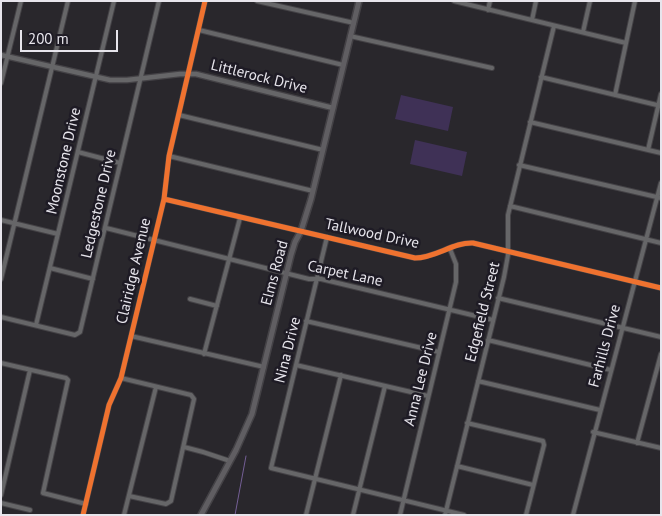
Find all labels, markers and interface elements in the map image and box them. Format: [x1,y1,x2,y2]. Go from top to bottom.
scale bar [22,20,120,52]
text: 200 m [28,29,69,48]
street label: Littlerock Drive [209,56,309,98]
street label: Moonstone Drive [43,106,85,216]
street label: Ledgestone Drive [78,148,120,260]
street label: Tallwood Drive [323,215,421,253]
street label: Clairidge Avenue [113,216,155,326]
street label: Elms Road [258,238,292,308]
street label: Carpet Lane [306,257,384,291]
street label: Edgefield Street [462,260,504,364]
street label: Farhills Drive [585,303,625,389]
street label: Nina Drive [271,315,305,385]
street label: Anna Lee Drive [401,330,441,428]

